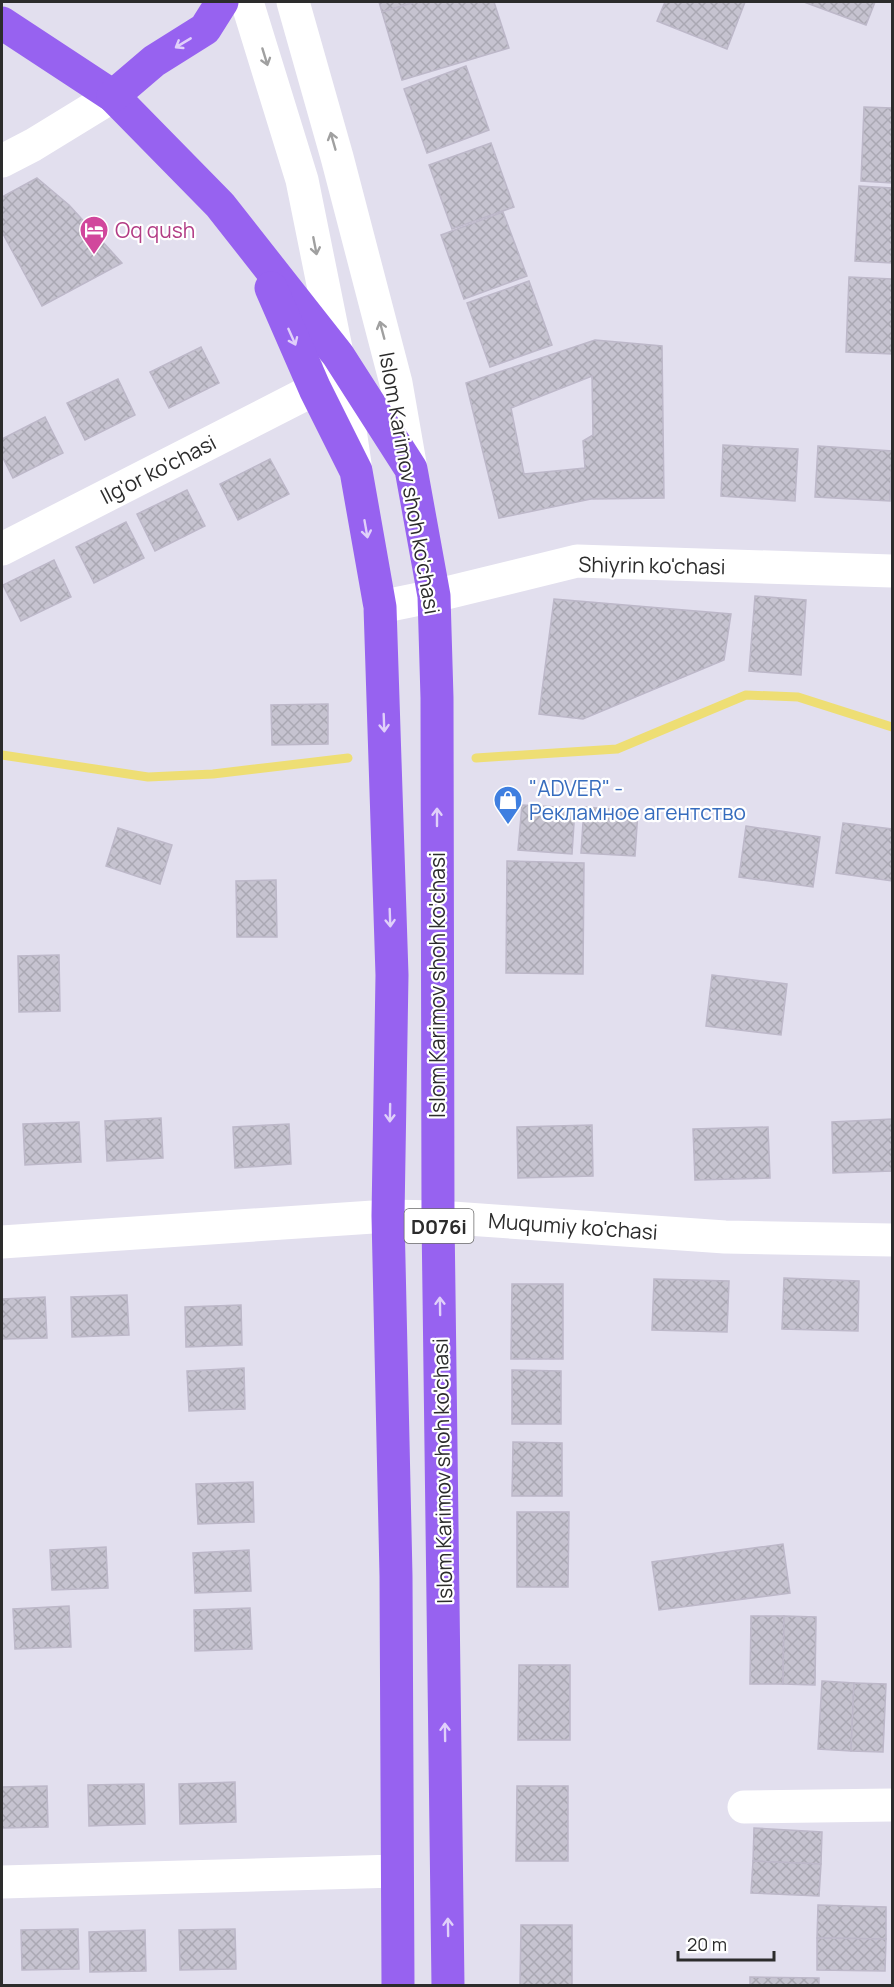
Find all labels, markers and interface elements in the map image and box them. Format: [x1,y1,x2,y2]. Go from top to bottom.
one-way arrow [175,37,192,49]
one-way arrow [260,47,271,66]
one-way arrow [327,132,338,151]
hotel icon: Oq qush [78,214,110,256]
place label: Oq qush [115,216,195,244]
one-way arrow [310,235,321,255]
one-way arrow [376,321,388,340]
one-way arrow [287,327,298,346]
street label: Islom Karimov shoh ko'chasi [373,350,447,616]
street label: Ilg'or ko'chasi [95,428,221,510]
one-way arrow [361,519,372,538]
street label: Shiyrin ko'chasi [578,550,726,580]
one-way arrow [378,712,389,732]
place label: "ADVER" - Рекламное агентство [529,774,746,826]
shop icon: "ADVER" - Рекламное агентство [492,784,524,826]
one-way arrow [431,808,443,828]
street label: Islom Karimov shoh ko'chasi [423,852,451,1118]
one-way arrow [384,907,395,927]
one-way arrow [384,1102,396,1122]
street label: Muqumiy ko'chasi [487,1206,659,1246]
road number: D076i [404,1209,474,1243]
one-way arrow [434,1297,445,1317]
street label: Islom Karimov shoh ko'chasi [426,1338,458,1604]
one-way arrow [439,1723,451,1743]
one-way arrow [442,1918,454,1938]
scale bar [678,1924,774,1962]
text: 20 m [687,1932,727,1956]

